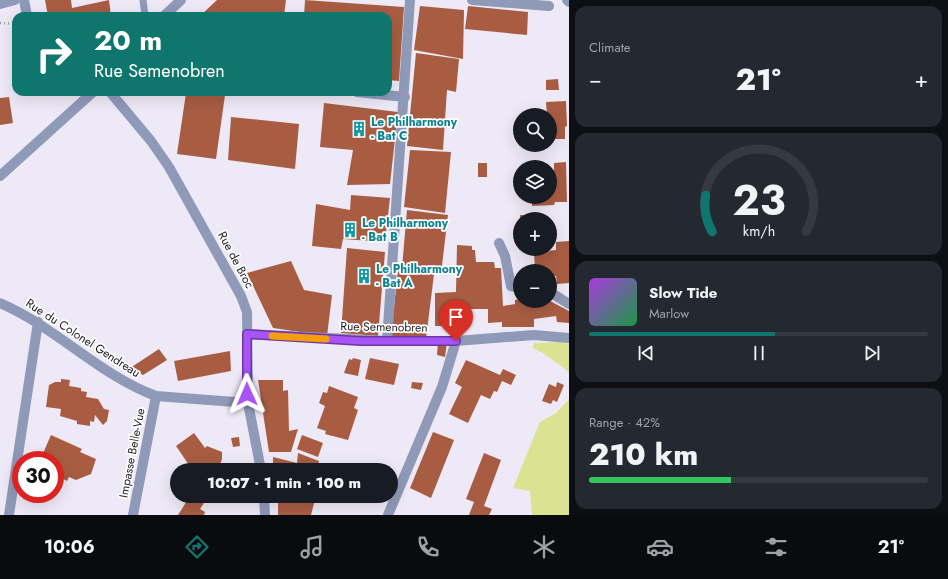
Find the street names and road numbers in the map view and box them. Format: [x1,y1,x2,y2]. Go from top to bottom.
street label: Rue de Broc [213,228,259,292]
street label: Rue du Colonel Gendreau [22,294,144,382]
street label: Rue Semenobren [340,317,428,337]
street label: Impasse Belle-Vue [114,407,150,499]

